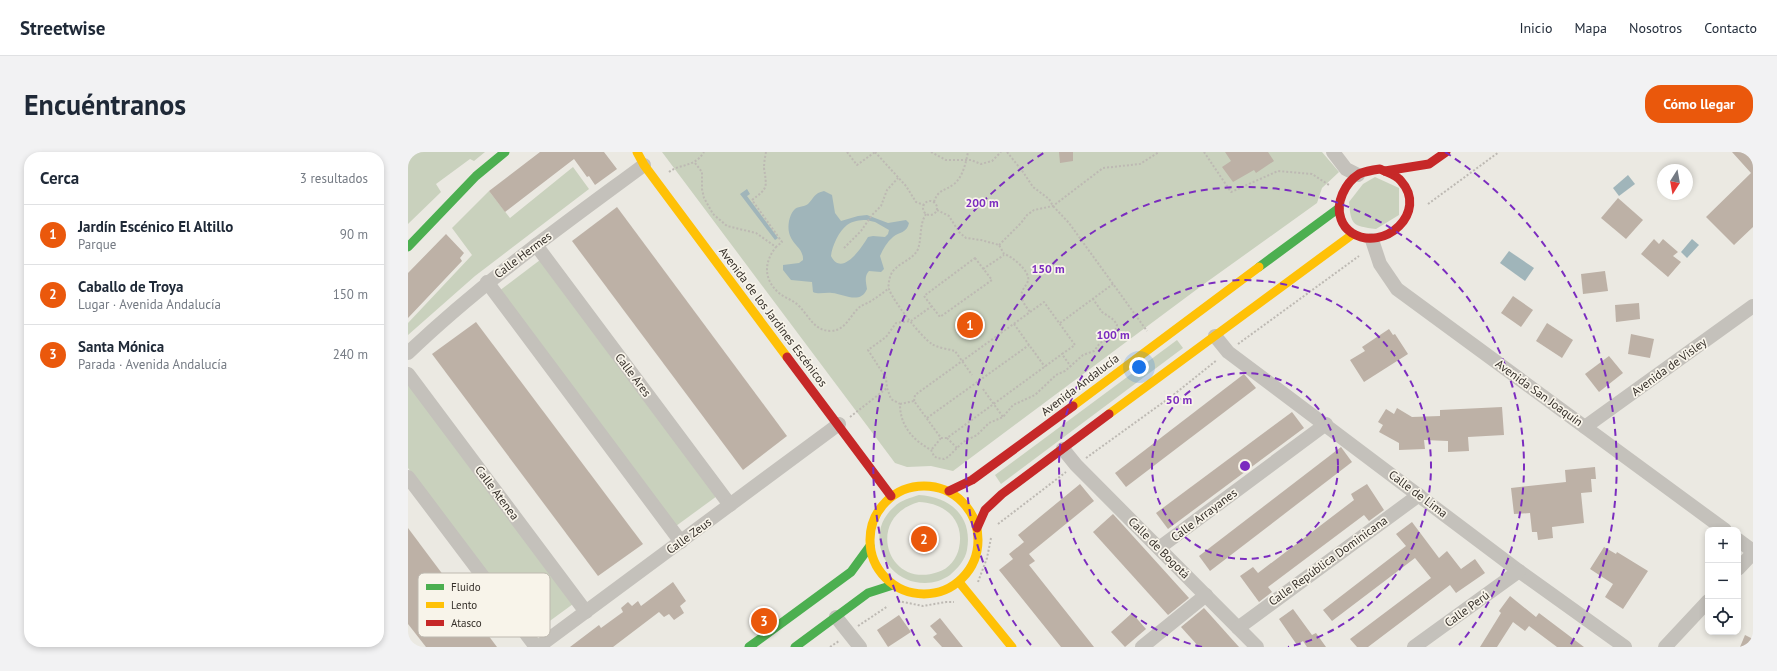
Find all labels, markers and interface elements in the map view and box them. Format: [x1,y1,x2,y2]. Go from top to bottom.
text: Streetwise [20,16,105,40]
text: Inicio [1519,19,1552,37]
text: Mapa [1574,19,1607,37]
text: Nosotros [1629,19,1682,37]
text: Contacto [1704,19,1757,37]
button: Cómo llegar [1645,85,1753,123]
text: Encuéntranos [24,86,186,123]
north arrow [1657,164,1693,200]
text: Cerca [40,167,79,189]
text: 3 resultados [300,170,368,187]
text: 200 m [965,195,999,210]
text: Jardín Escénico El Altillo [78,217,233,236]
text: 1 [49,226,57,243]
text: 90 m [340,226,368,243]
street label: Calle Hermes [491,228,554,281]
text: Parque [78,236,116,253]
street label: Avenida de los Jardines Escénicos [716,244,831,389]
text: 150 m [1031,261,1065,276]
text: Caballo de Troya [78,277,183,296]
text: 2 [49,286,57,303]
text: 150 m [333,286,368,303]
text: Lugar · Avenida Andalucía [78,296,221,313]
pin: 1 [957,310,983,340]
text: 100 m [1096,327,1130,342]
street label: Avenida de Visley [1628,334,1710,399]
text: Santa Mónica [78,337,164,356]
text: 3 [49,346,57,363]
text: 240 m [333,346,368,363]
street label: Calle Ares [612,350,655,399]
street label: Avenida Andalucía [1038,350,1122,419]
text: Parada · Avenida Andalucía [78,356,227,373]
street label: Avenida San Joaquín [1493,356,1586,429]
your location [1129,357,1149,377]
text: 50 m [1166,392,1192,407]
centre of rings [1238,459,1252,473]
street label: Calle Atenea [472,463,523,523]
street label: Calle de Lima [1386,467,1451,521]
street label: Calle Arrayanes [1168,485,1240,544]
street label: Calle República Dominicana [1265,512,1390,609]
street label: Calle Zeus [663,514,714,557]
street label: Calle de Bogotá [1125,514,1193,582]
pin: 2 [911,524,937,554]
map controls [1705,527,1741,635]
button: + [1705,527,1741,563]
button: − [1705,563,1741,599]
legend [418,573,550,637]
text: Fluido [451,580,481,594]
street label: Calle Perú [1441,587,1492,630]
text: Lento [451,598,477,612]
button: locate [1705,599,1741,635]
pin: 3 [751,606,777,636]
text: Atasco [451,616,482,630]

